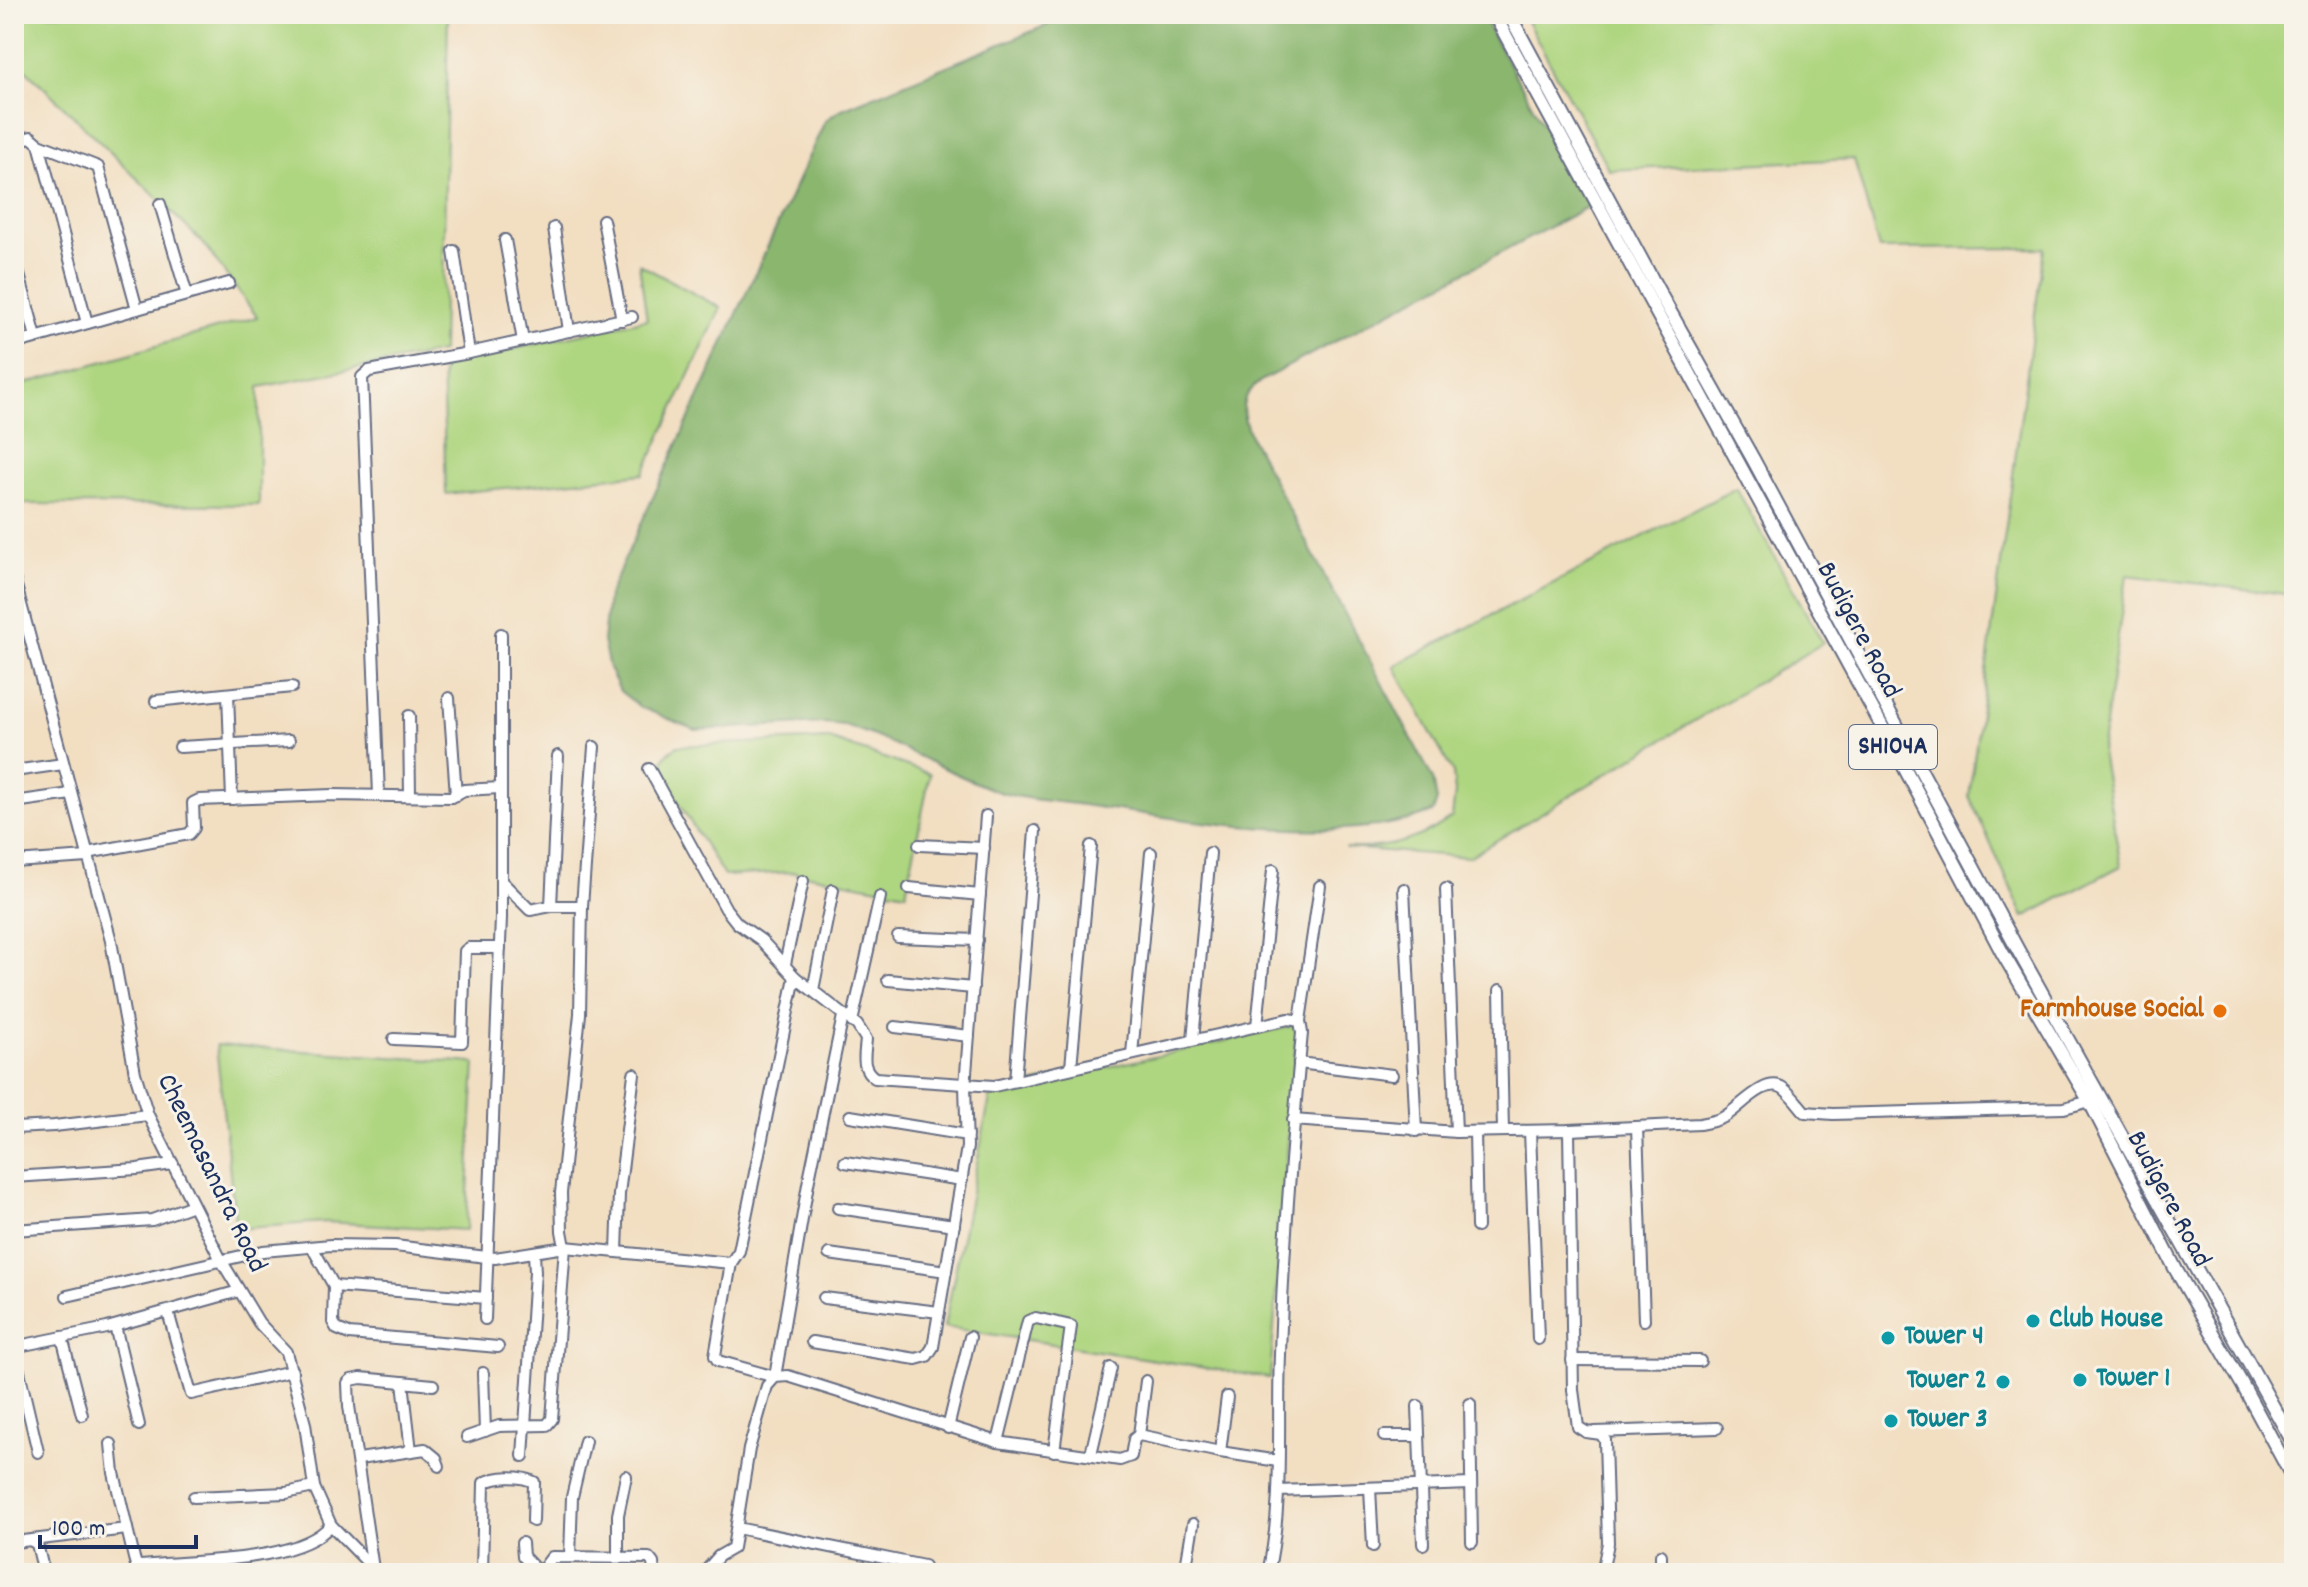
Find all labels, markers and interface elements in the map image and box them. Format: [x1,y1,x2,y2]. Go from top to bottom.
street label: Budigere Road [1804,556,1910,706]
road number: SH104A [1849,725,1937,769]
place label: Farmhouse Social [2020,991,2204,1031]
marker: Farmhouse Social [2211,1002,2229,1020]
street label: Cheemasandra Road [144,1068,276,1280]
street label: Budigere Road [2114,1125,2220,1275]
place label: Club House [2049,1301,2163,1341]
marker: Club House [2024,1312,2042,1330]
place label: Tower 4 [1904,1318,1984,1358]
marker: Tower 4 [1879,1329,1897,1347]
place label: Tower 1 [2096,1360,2170,1400]
place label: Tower 2 [1906,1362,1987,1402]
marker: Tower 1 [2071,1371,2089,1389]
marker: Tower 2 [1994,1373,2012,1391]
place label: Tower 3 [1907,1401,1988,1441]
marker: Tower 3 [1882,1412,1900,1430]
scale bar [40,1499,196,1549]
text: 100 m [52,1513,105,1547]

